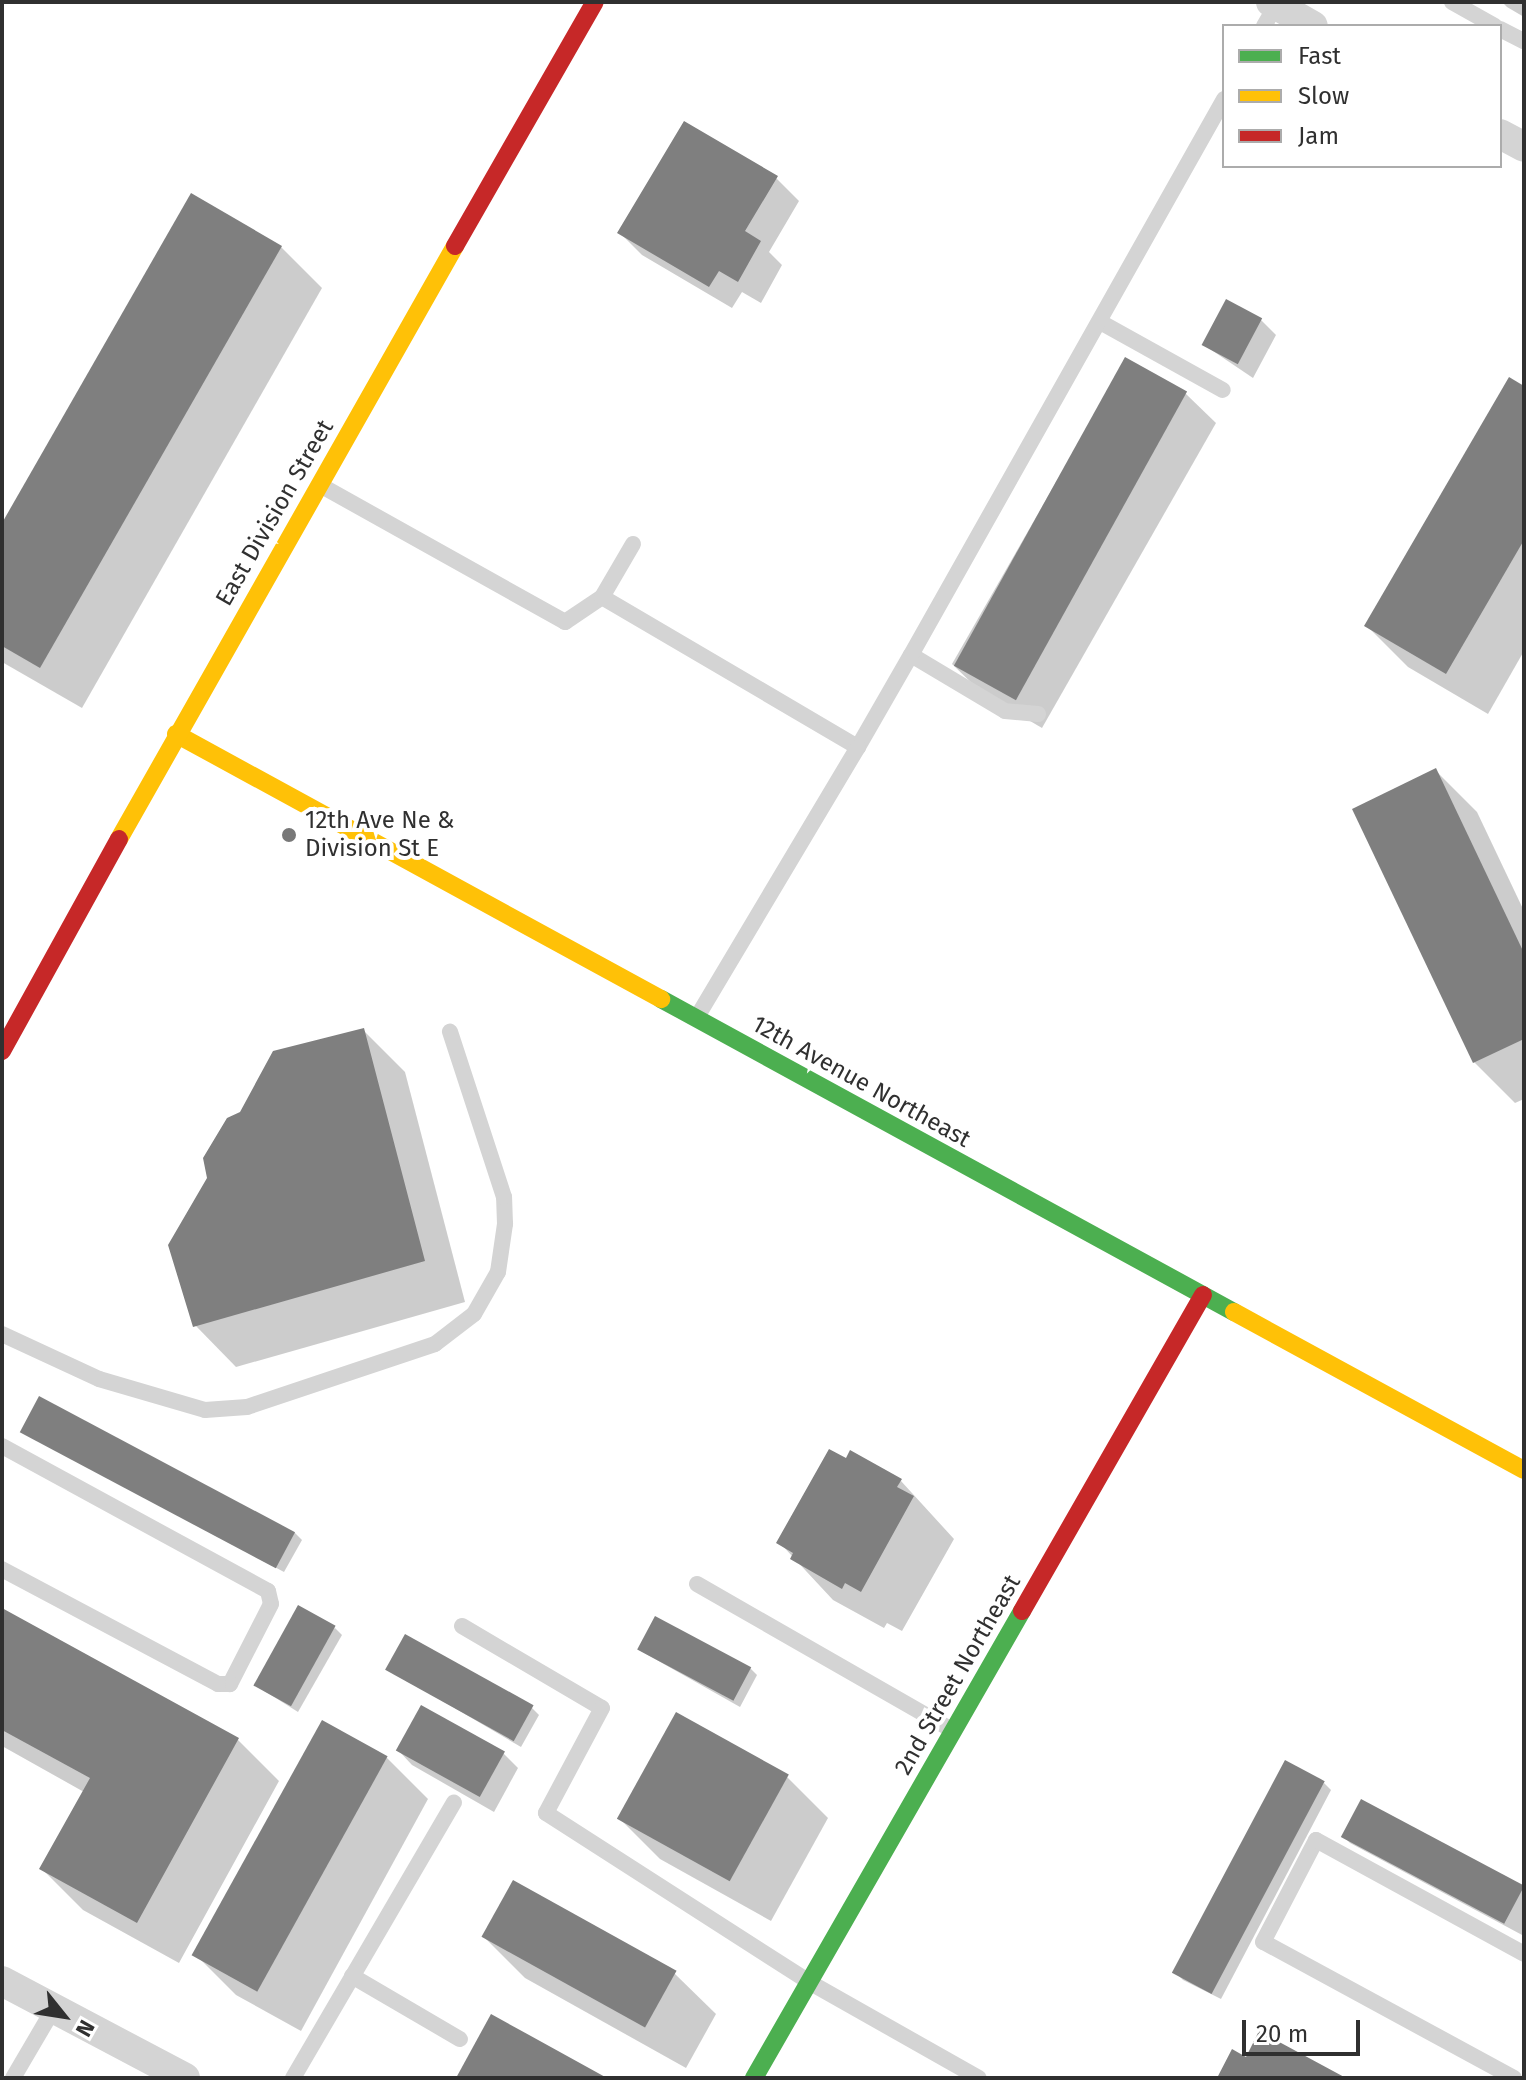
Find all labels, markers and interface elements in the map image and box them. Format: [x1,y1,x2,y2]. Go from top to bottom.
legend [1222,24,1502,168]
text: Fast [1298,42,1341,70]
text: Slow [1298,82,1349,110]
text: Jam [1298,122,1339,150]
street label: East Division Street [210,415,340,611]
place label: 12th Ave Ne & Division St E [305,807,455,863]
marker: 12th Ave Ne & Division St E [280,826,298,844]
street label: 12th Avenue Northeast [747,1010,975,1154]
street label: 2nd Street Northeast [889,1570,1027,1780]
north arrow [24,1976,104,2056]
scale bar [1246,2004,1364,2054]
text: N [70,2015,101,2041]
text: 20 m [1256,2020,1308,2048]

